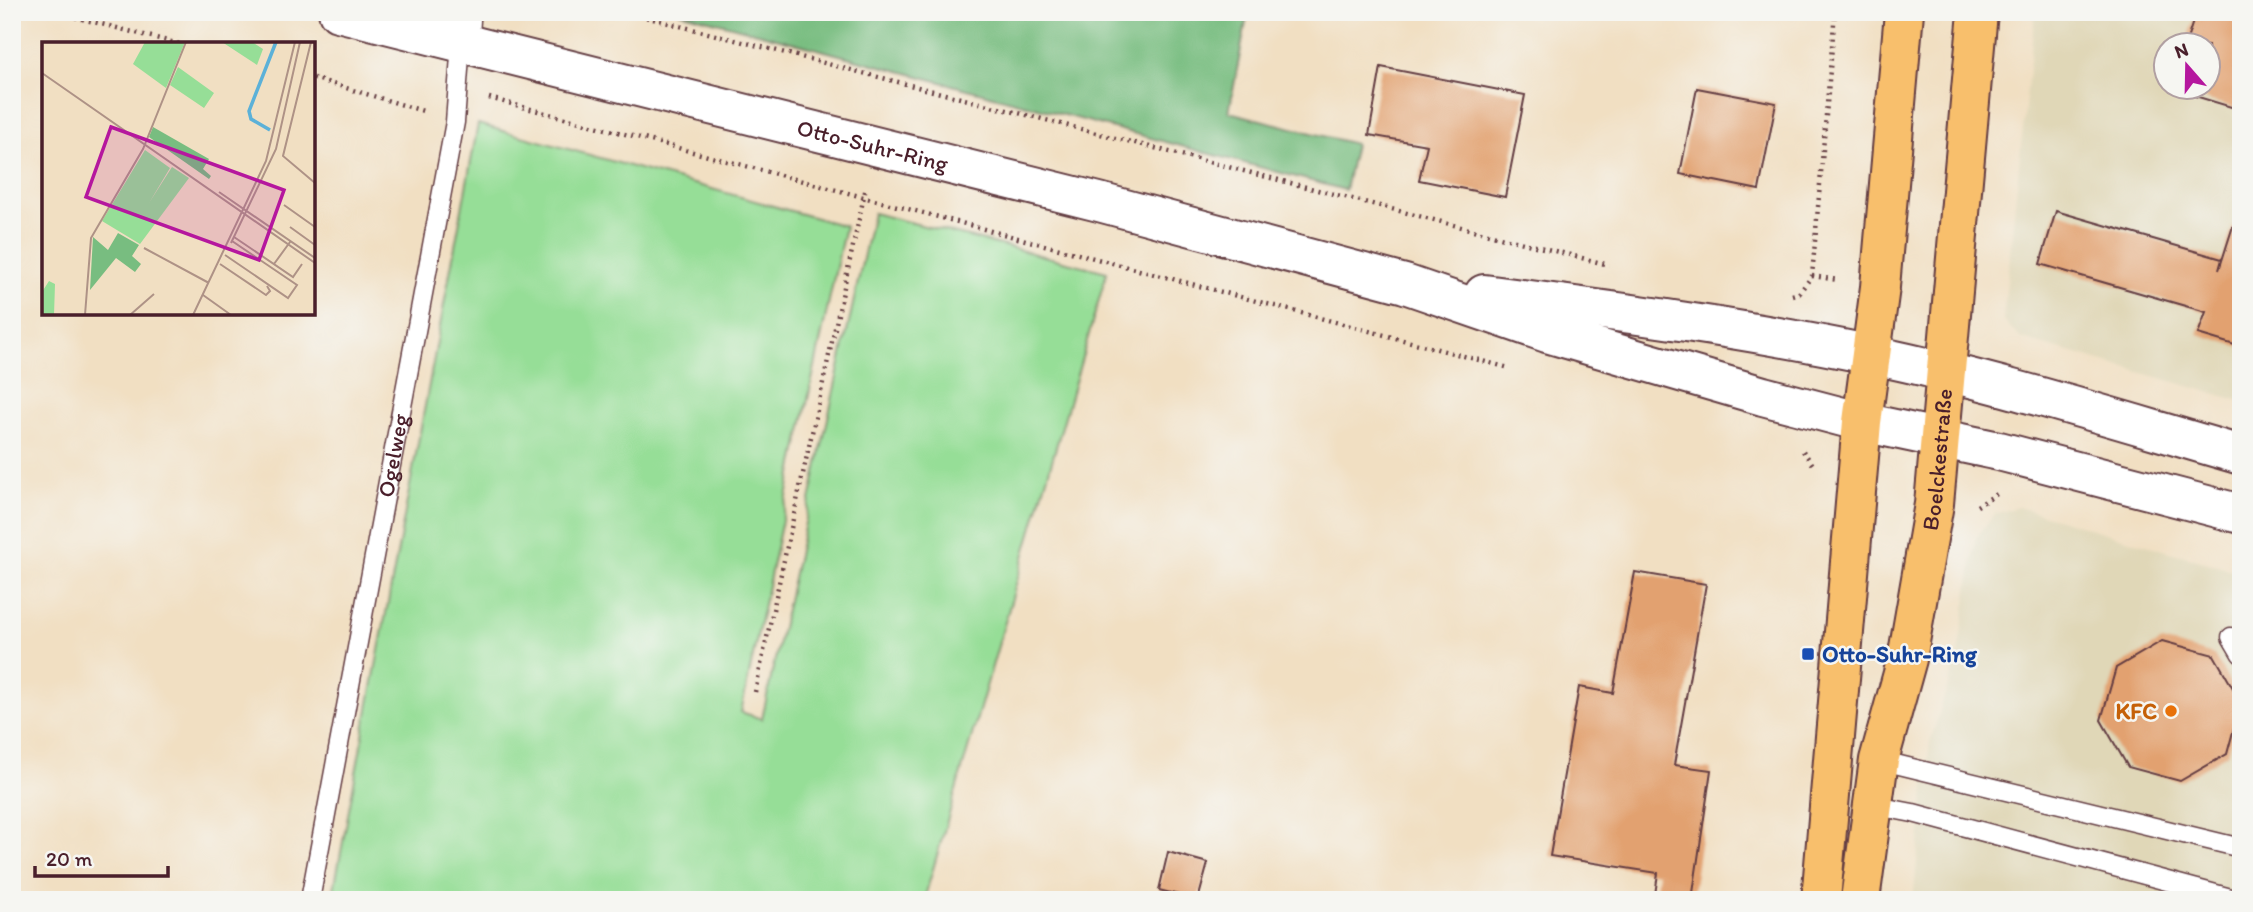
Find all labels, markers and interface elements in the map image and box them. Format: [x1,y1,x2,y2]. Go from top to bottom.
north arrow [2152,32,2222,102]
text: N [2171,37,2191,63]
inset map [42,42,315,315]
street label: Otto-Suhr-Ring [794,113,951,178]
street label: Boelckestraße [1916,387,1958,533]
street label: Ogelweg [371,411,414,500]
place label: Otto-Suhr-Ring [1822,640,1978,668]
marker: Otto-Suhr-Ring [1800,646,1816,662]
place label: KFC [2116,697,2157,725]
marker: KFC [2163,703,2179,719]
scale bar [35,835,168,879]
text: 20 m [46,846,93,871]

